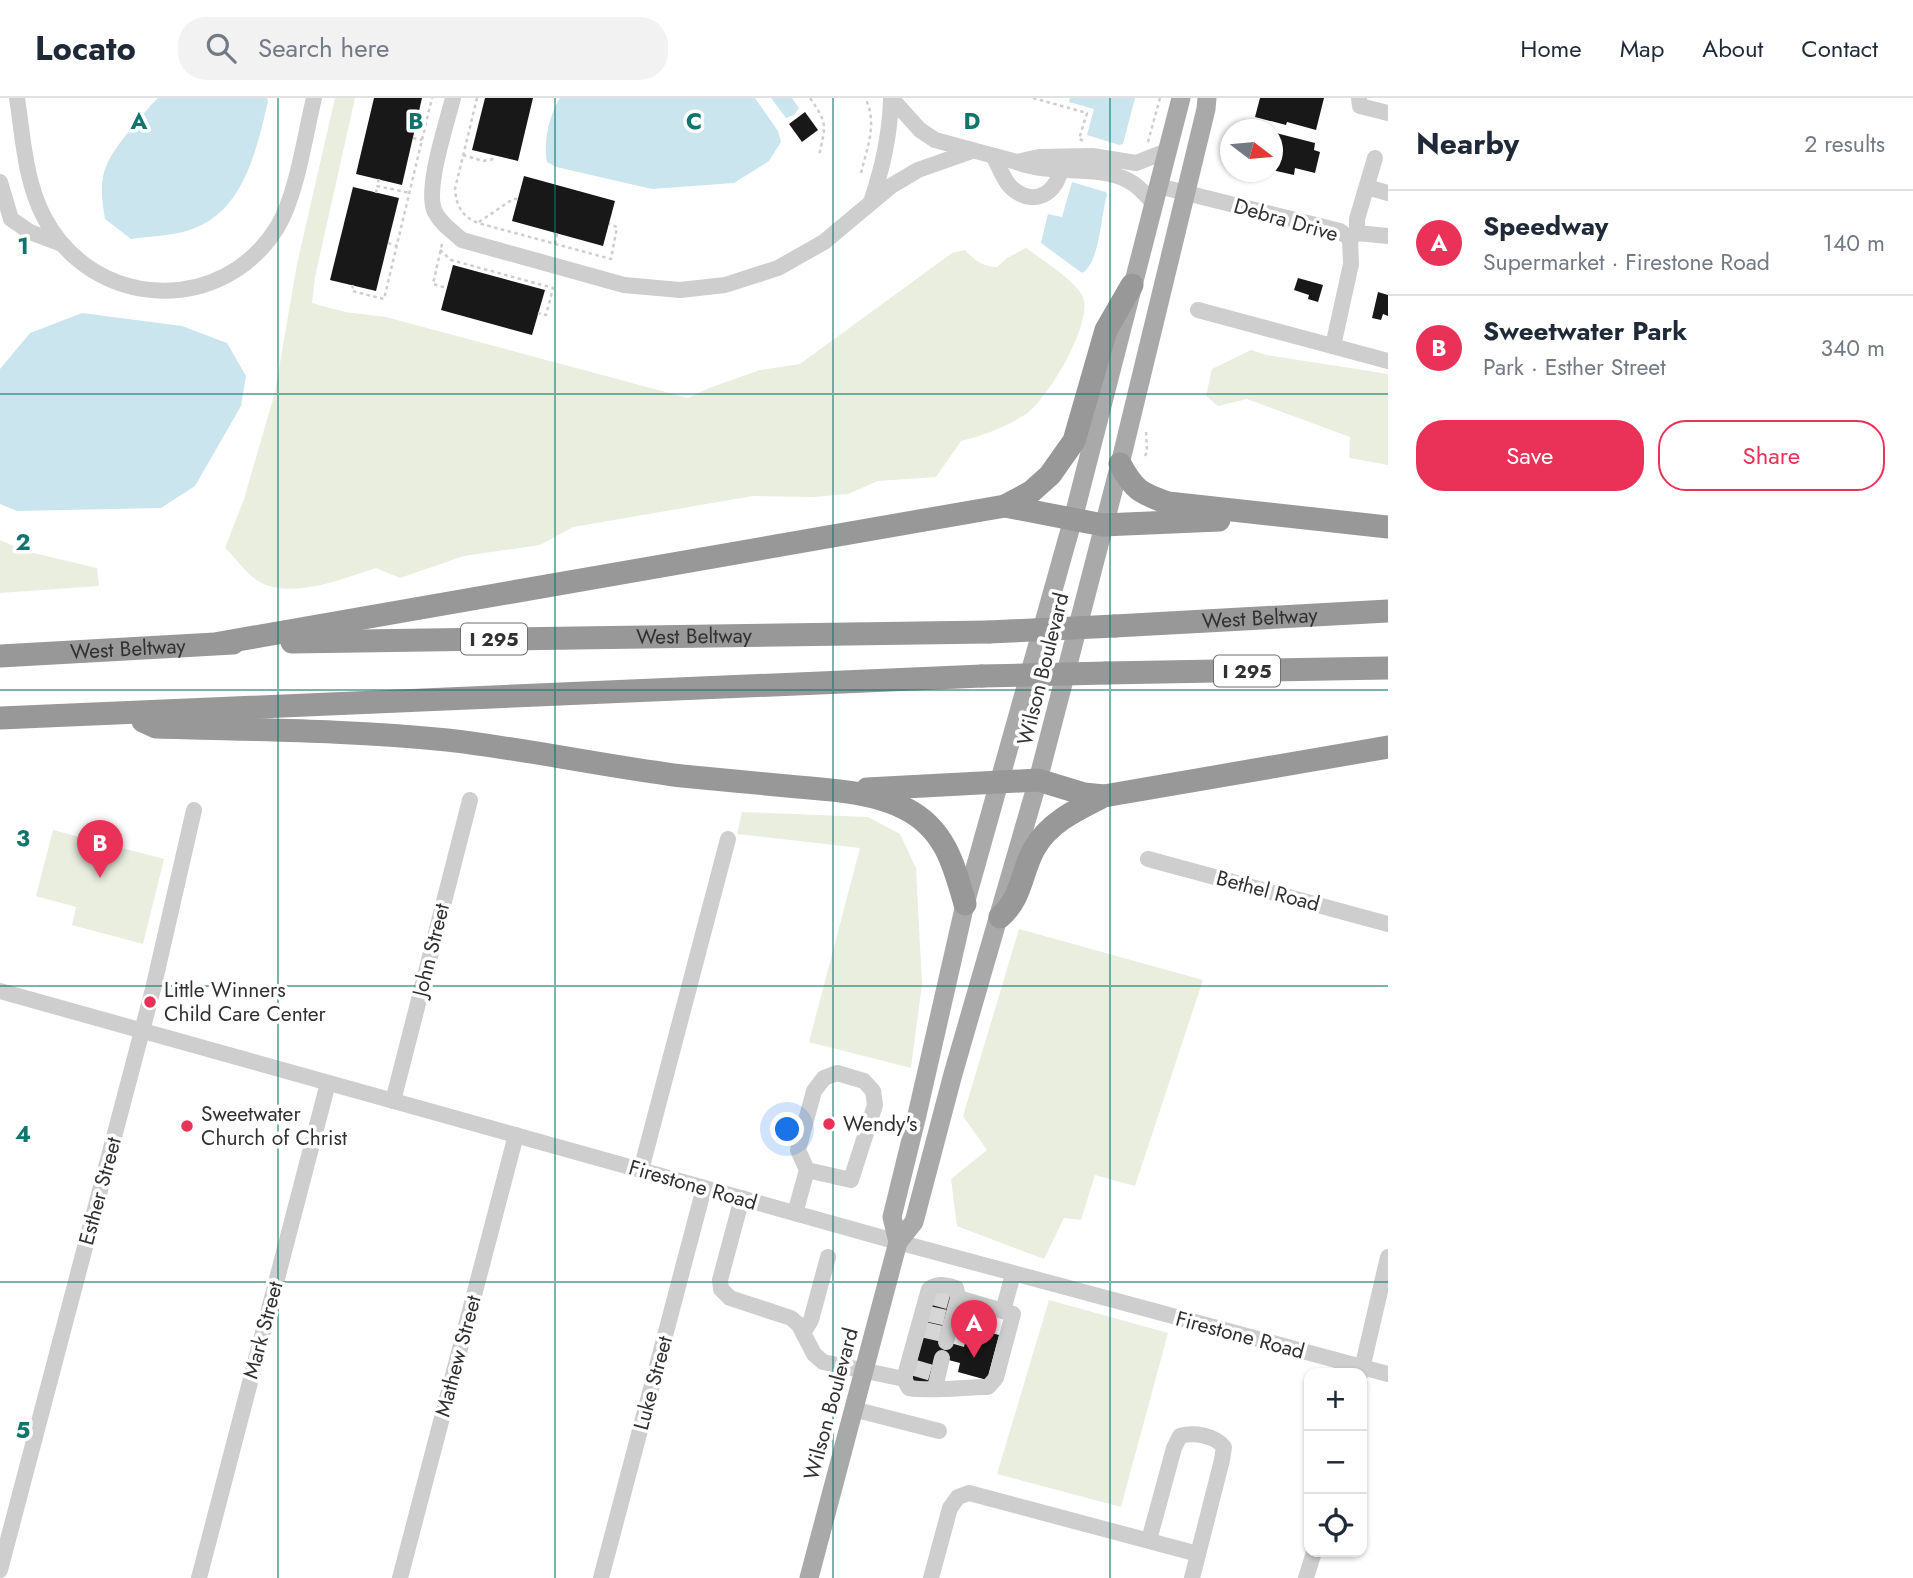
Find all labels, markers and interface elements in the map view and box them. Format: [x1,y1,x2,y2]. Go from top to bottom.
search box [178,17,668,80]
text: Locato [35,25,136,72]
icon: search [202,29,240,67]
text: Search here [258,29,389,67]
text: Home [1520,31,1582,66]
text: Map [1620,31,1664,66]
text: About [1702,31,1763,66]
text: Contact [1801,31,1878,66]
text: A [130,104,148,138]
text: B [408,104,424,138]
text: C [686,104,702,138]
text: D [964,104,981,138]
north arrow [1220,119,1283,182]
text: Nearby [1416,122,1519,165]
text: 2 results [1804,127,1885,161]
street label: Debra Drive [1230,191,1342,249]
text: Speedway [1483,207,1608,245]
text: A [1431,226,1447,260]
text: 140 m [1823,226,1885,260]
text: 1 [17,229,29,263]
text: Supermarket · Firestone Road [1483,245,1770,279]
text: Sweetwater Park [1483,312,1687,350]
text: B [1431,331,1447,365]
text: 340 m [1820,331,1885,365]
text: Park · Esther Street [1483,350,1666,384]
button: Save [1416,420,1644,491]
button: Share [1658,420,1885,491]
text: 2 [15,525,31,559]
street label: Wilson Boulevard [1010,589,1076,749]
street label: West Beltway [1201,600,1319,636]
street label: West Beltway [636,620,753,652]
road number: I 295 [461,624,527,654]
street label: West Beltway [69,631,187,667]
road number: I 295 [1214,656,1280,686]
pin: B [77,820,123,878]
text: 3 [16,821,30,855]
street label: Bethel Road [1213,863,1323,919]
street label: John Street [404,900,457,1003]
place label: Little Winners Child Care Center [164,975,327,1029]
marker: Little Winners Child Care Center [142,994,158,1010]
place label: Sweetwater Church of Christ [201,1099,347,1153]
place label: Wendy's [843,1109,918,1139]
your location [770,1112,804,1146]
marker: Wendy's [821,1116,837,1132]
text: 4 [15,1117,31,1151]
marker: Sweetwater Church of Christ [179,1118,195,1134]
street label: Esther Street [71,1134,129,1248]
street label: Firestone Road [625,1152,761,1218]
street label: Mark Street [236,1278,290,1382]
street label: Mathew Street [427,1292,489,1420]
pin: A [951,1300,997,1358]
street label: Firestone Road [1172,1303,1308,1367]
street label: Wilson Boulevard [796,1325,866,1483]
street label: Luke Street [626,1333,680,1433]
map controls [1304,1368,1367,1557]
button: + [1304,1368,1367,1431]
text: 5 [16,1413,30,1447]
button: − [1304,1431,1367,1494]
button: locate [1304,1494,1367,1557]

